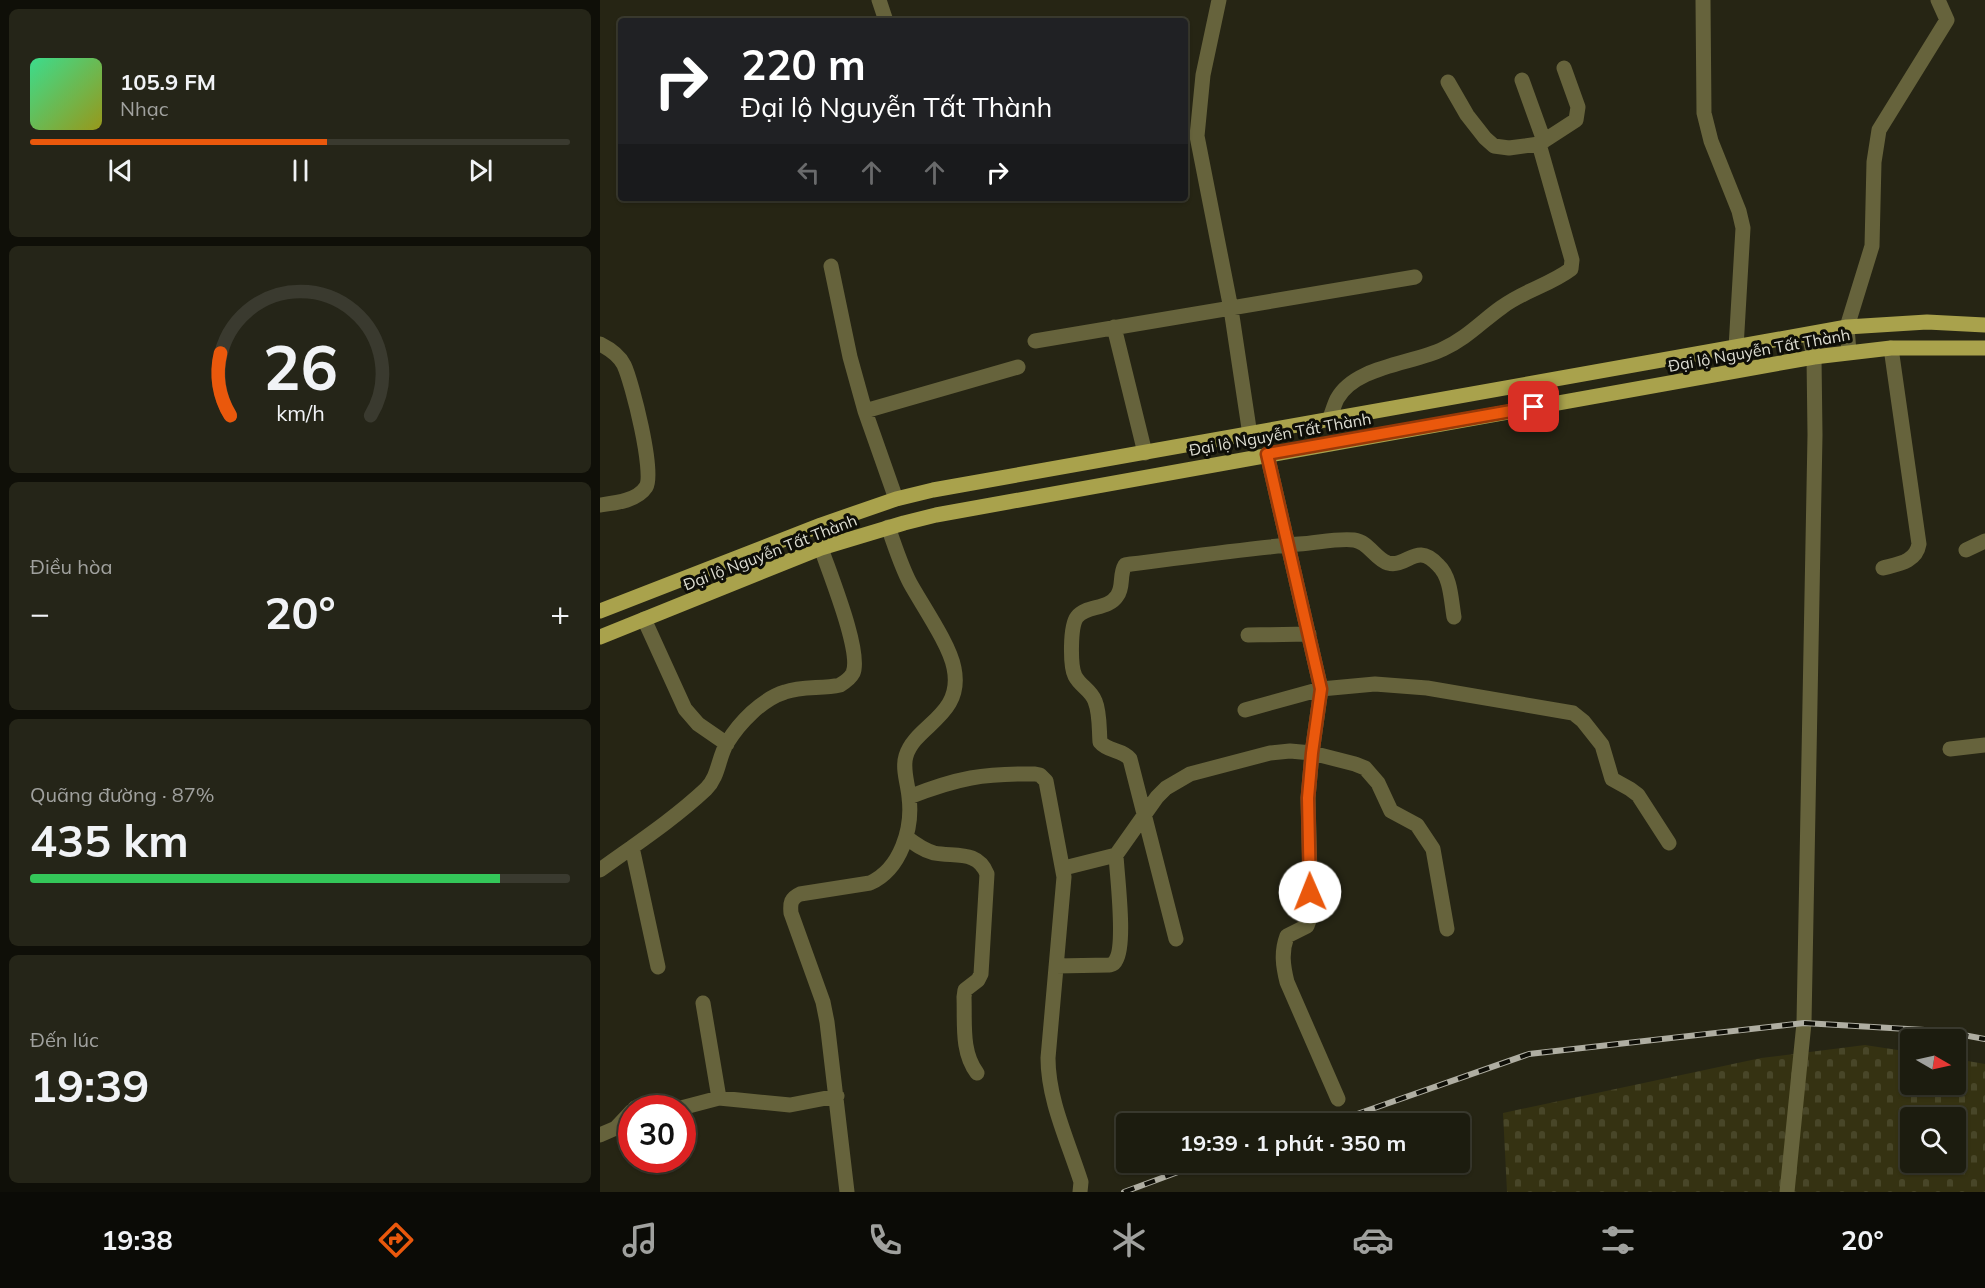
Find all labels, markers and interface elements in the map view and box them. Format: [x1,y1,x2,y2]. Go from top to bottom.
text: 220 m [741,38,866,91]
icon: right [642,42,720,120]
text: 105.9 FM [120,68,216,96]
text: Đại lộ Nguyễn Tất Thành [741,90,1052,124]
text: Nhạc [120,96,169,121]
icon: previous [104,154,137,187]
icon: pause [284,154,317,187]
icon: next [464,154,497,187]
icon: left [792,156,825,189]
icon: ahead [855,156,888,189]
icon: ahead [918,156,951,189]
icon: right [981,156,1014,189]
street label: Đại lộ Nguyễn Tất Thành [1666,324,1852,376]
text: 26 [263,328,337,407]
pin [1508,381,1559,432]
icon: arrive [1517,390,1550,423]
text: km/h [276,400,324,427]
street label: Đại lộ Nguyễn Tất Thành [1187,408,1373,460]
street label: Đại lộ Nguyễn Tất Thành [680,510,860,594]
text: Điều hòa [30,554,112,579]
text: 20° [264,584,336,640]
text: − [30,592,50,633]
text: + [550,592,570,633]
text: Quãng đường · 87% [30,782,215,807]
text: 435 km [30,812,189,868]
position arrow [1278,860,1342,924]
text: Đến lúc [30,1027,99,1052]
north arrow [1900,1029,1966,1095]
map controls [1900,1029,1966,1173]
text: 19:39 [30,1057,149,1113]
speed limit sign: 30 [618,1095,696,1173]
button: search [1900,1107,1966,1173]
text: 19:39 · 1 phút · 350 m [1180,1129,1406,1157]
icon: directions [375,1219,417,1261]
icon: music [619,1219,661,1261]
icon: phone [864,1219,906,1261]
icon: climate [1108,1219,1150,1261]
icon: car [1352,1219,1394,1261]
icon: filters [1597,1219,1639,1261]
text: 19:38 [101,1223,173,1257]
text: 20° [1841,1223,1884,1257]

